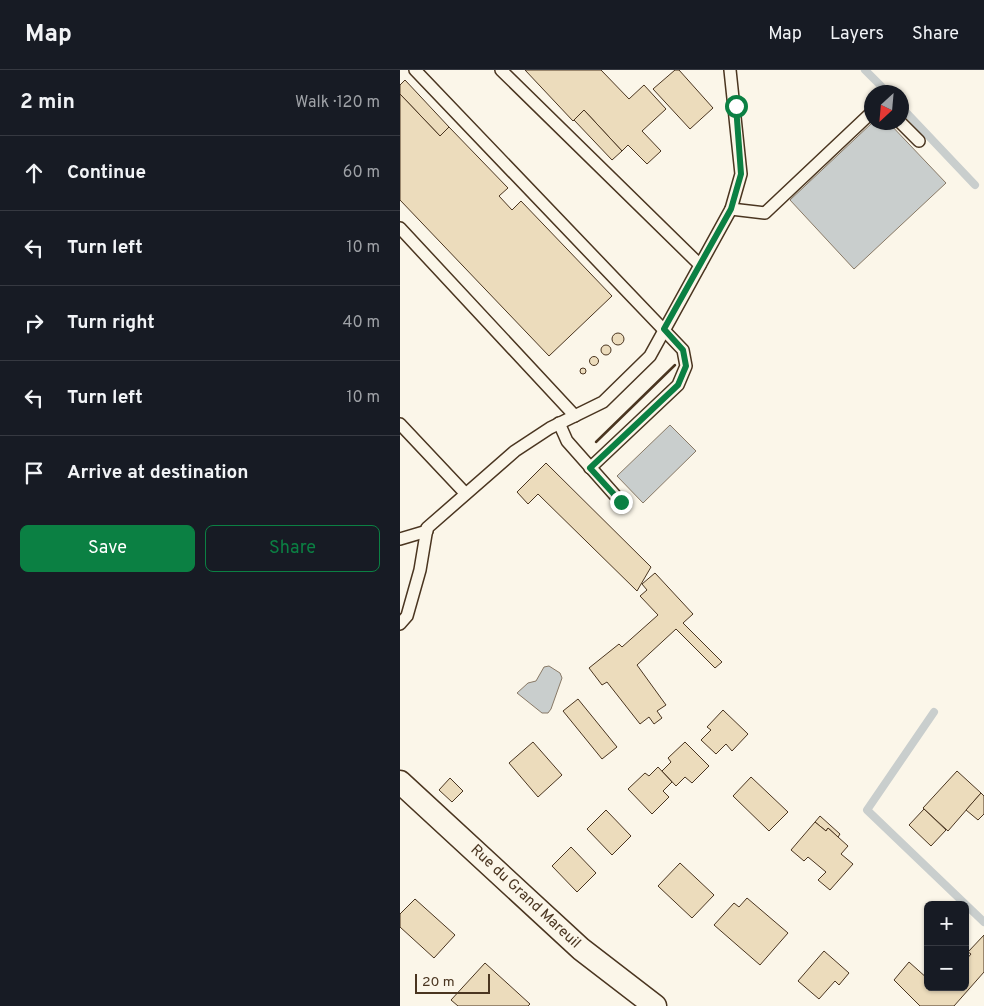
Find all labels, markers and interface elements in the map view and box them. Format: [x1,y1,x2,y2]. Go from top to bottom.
text: Map [25,20,72,50]
text: Map [768,23,802,46]
text: Layers [830,23,884,46]
text: Share [912,23,959,46]
north arrow [864,85,909,130]
text: 2 min [20,89,75,116]
text: Walk · 120 m [295,93,380,113]
route start [725,95,748,118]
icon: ahead [20,159,48,187]
text: Continue [67,161,146,185]
text: 60 m [343,163,380,183]
icon: left [20,234,48,262]
text: Turn left [67,236,143,260]
text: 10 m [346,238,380,258]
icon: right [20,309,48,337]
text: Turn right [67,311,155,335]
text: 40 m [342,313,380,333]
icon: left [20,384,48,412]
text: Turn left [67,386,143,410]
text: 10 m [346,388,380,408]
icon: arrive [20,459,48,487]
text: Arrive at destination [67,461,248,485]
route end [610,491,633,514]
button: Save [20,525,195,572]
button: Share [205,525,380,572]
street label: Rue du Grand Mareuil [466,841,584,953]
map controls [924,901,969,991]
button: + [924,901,969,946]
button: − [924,946,969,991]
scale bar [415,971,490,994]
text: 20 m [422,974,455,991]

